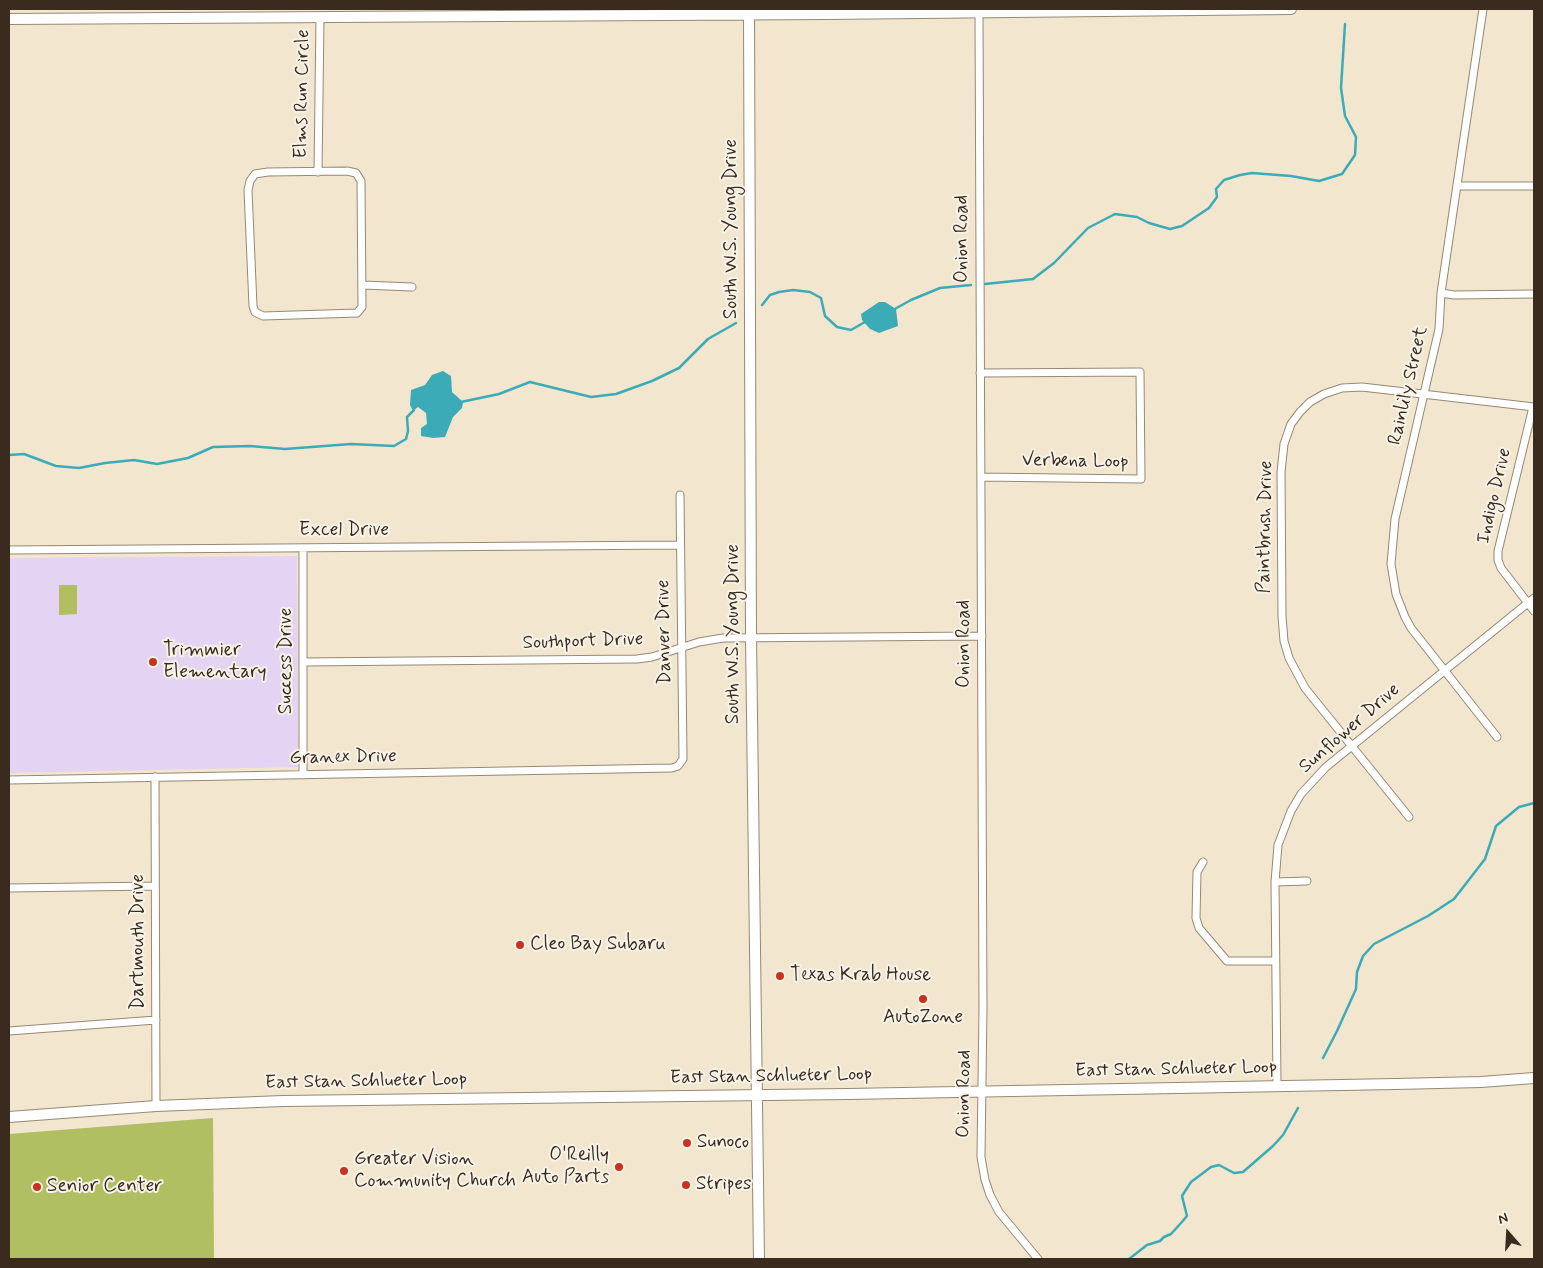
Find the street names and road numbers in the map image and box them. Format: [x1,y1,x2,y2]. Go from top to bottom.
street label: Elms Run Circle [290,29,316,159]
street label: South W.S. Young Drive [721,139,743,319]
street label: Onion Road [952,195,974,283]
street label: Rainlily Street [1384,324,1434,448]
street label: Indigo Drive [1473,446,1517,546]
street label: Verbena Loop [1022,450,1128,474]
street label: Paintbrush Drive [1253,460,1279,594]
street label: Excel Drive [299,520,389,542]
street label: South W.S. Young Drive [723,544,745,724]
street label: Danver Drive [653,579,677,685]
street label: Onion Road [954,600,976,688]
street label: Success Drive [276,608,298,714]
street label: Southport Drive [522,628,644,656]
street label: Sunflower Drive [1295,679,1405,779]
street label: Granex Drive [289,746,397,770]
street label: Dartmouth Drive [128,874,150,1010]
street label: Onion Road [953,1050,977,1138]
street label: East Stan Schlueter Loop [1075,1057,1277,1083]
street label: East Stan Schlueter Loop [670,1064,872,1090]
street label: East Stan Schlueter Loop [265,1069,467,1095]

